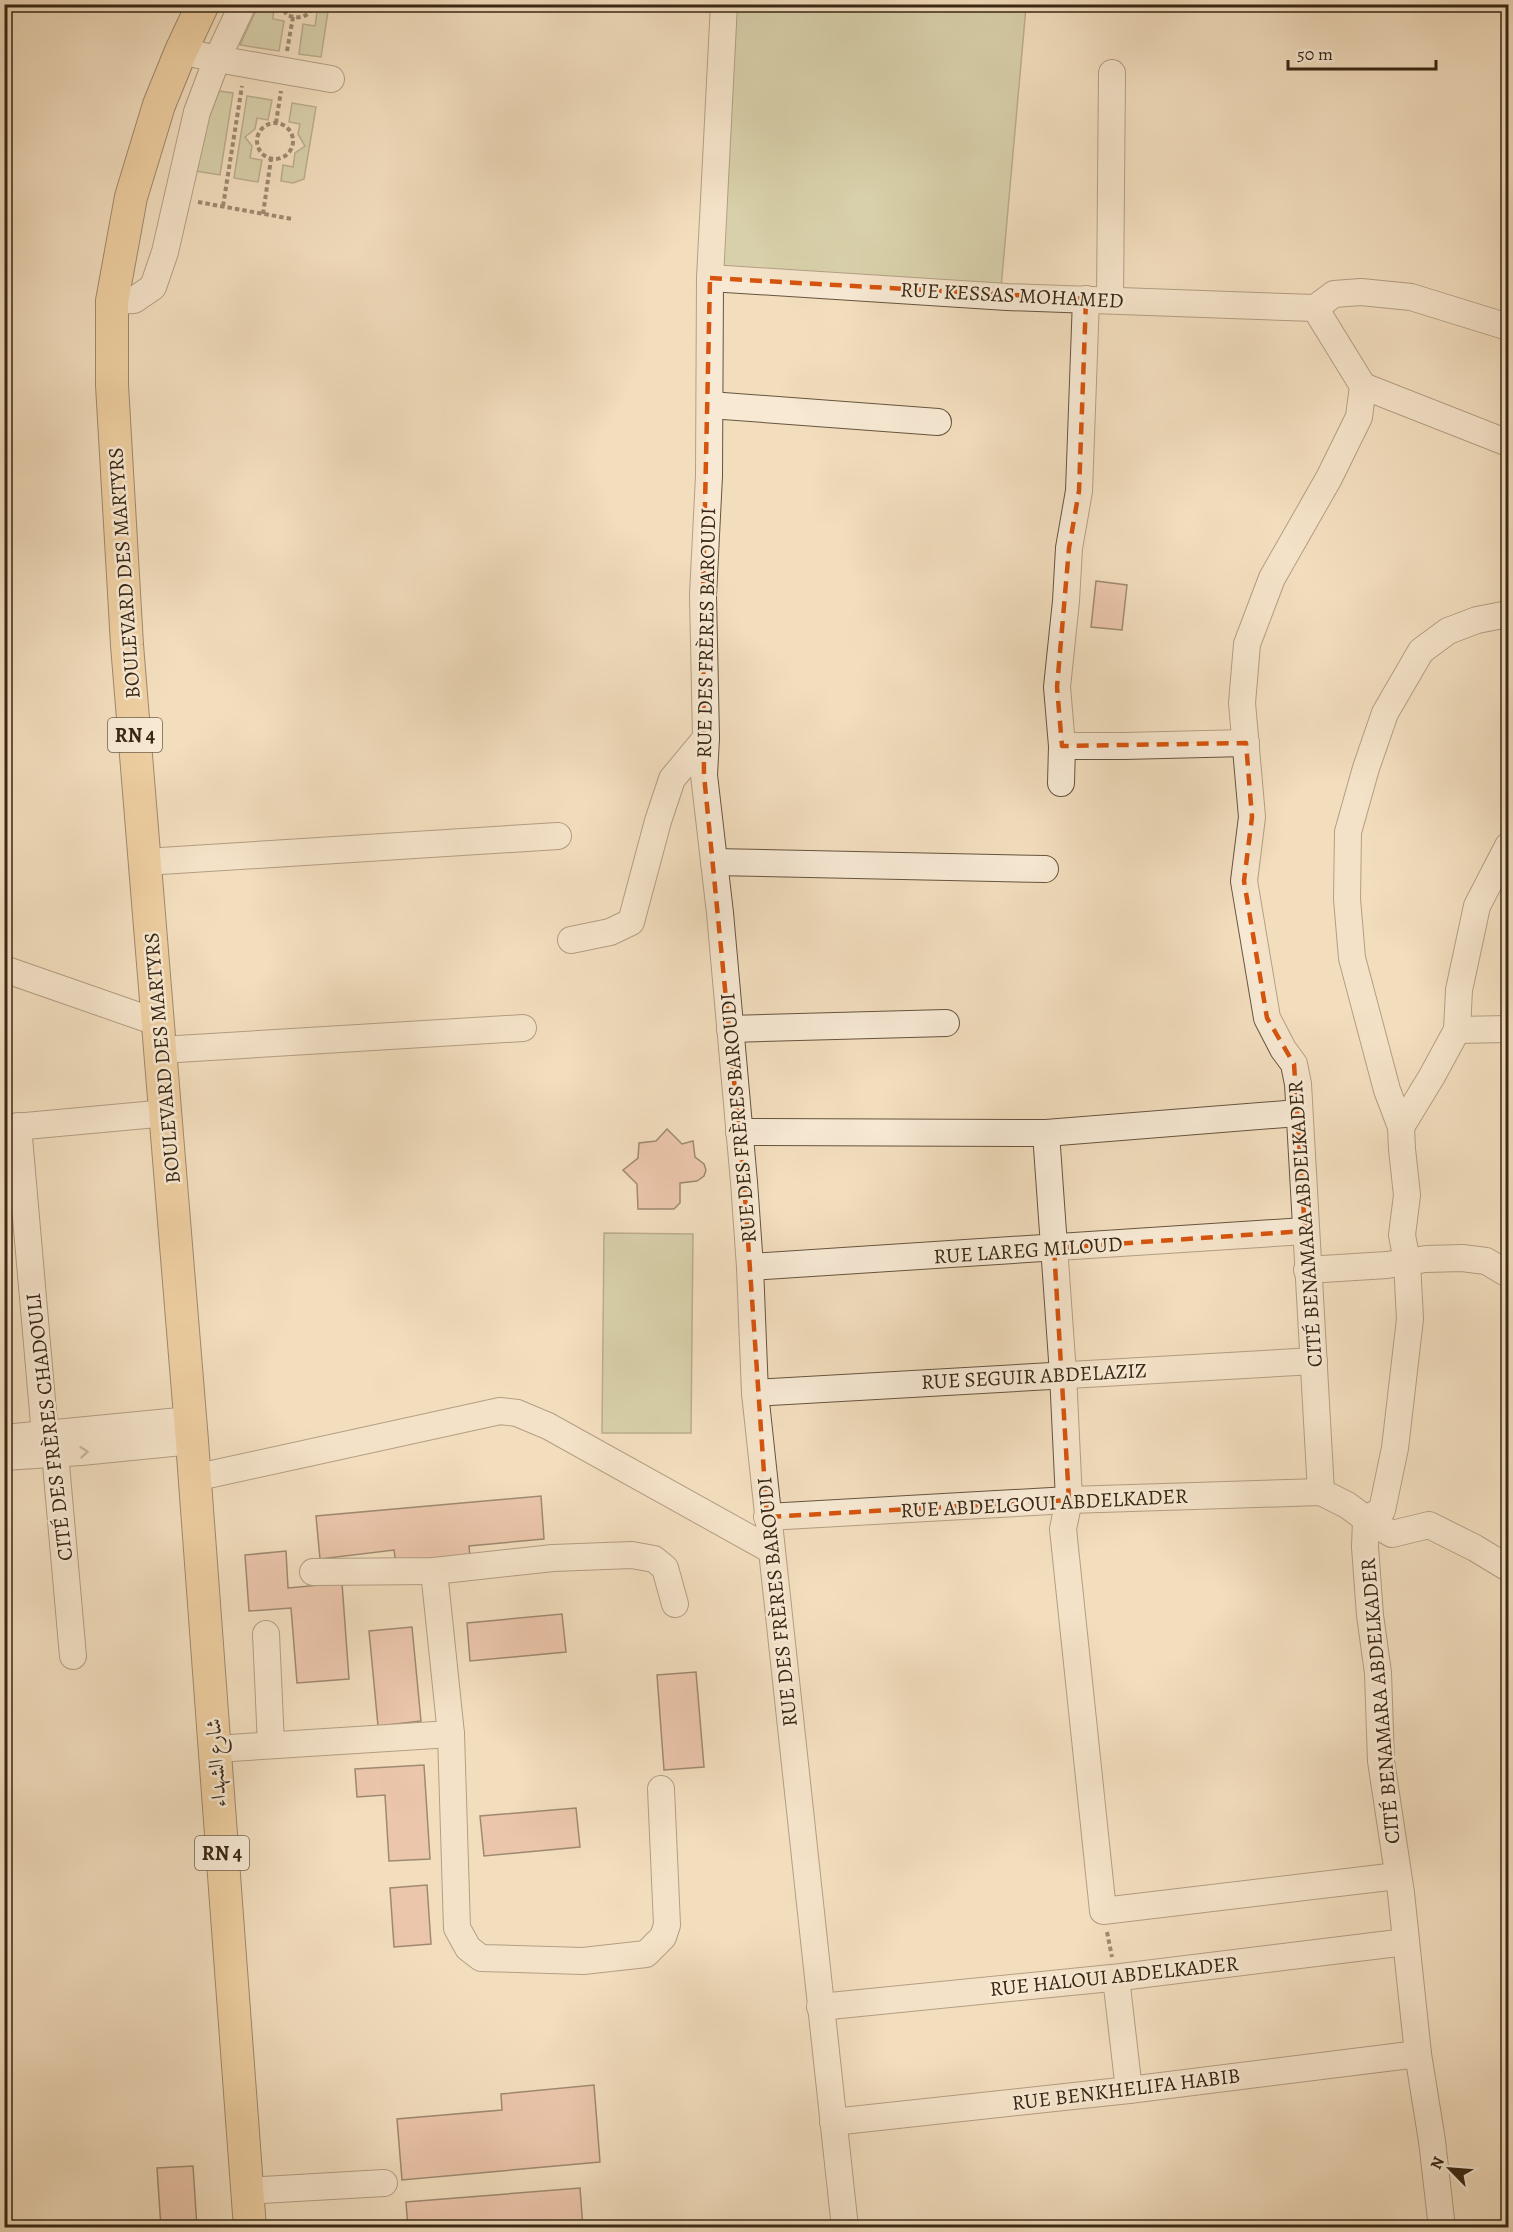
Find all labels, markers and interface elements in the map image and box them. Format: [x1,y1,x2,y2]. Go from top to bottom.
scale bar [1288,33,1436,71]
text: 50 m [1297,42,1333,66]
street label: RUE KESSAS MOHAMED [900,275,1124,315]
street label: BOULEVARD DES MARTYRS [101,446,147,700]
street label: RUE DES FRÈRES BAROUDI [690,507,722,759]
road number: RN 4 [108,718,162,752]
street label: BOULEVARD DES MARTYRS [137,931,187,1185]
street label: RUE DES FRÈRES BAROUDI [713,992,763,1244]
street label: CITÉ BENAMARA ABDELKADER [1281,1080,1329,1368]
street label: RUE LAREG MILOUD [933,1229,1123,1271]
street label: CITÉ DES FRÈRES CHADOULI [19,1291,79,1563]
street label: RUE SEGUIR ABDELAZIZ [920,1356,1148,1396]
one-way arrow [79,1446,88,1459]
street label: RUE DES FRÈRES BAROUDI [750,1476,804,1728]
street label: RUE ABDELGOUI ABDELKADER [900,1481,1189,1525]
street label: CITÉ BENAMARA ABDELKADER [1354,1557,1406,1845]
street label: شارع الشهداء [199,1717,237,1808]
road number: RN 4 [195,1836,249,1870]
street label: RUE HALOUI ABDELKADER [988,1949,1240,2003]
street label: RUE BENKHELIFA HABIB [1010,2061,1242,2117]
north arrow [1420,2139,1480,2199]
text: N [1425,2153,1450,2173]

